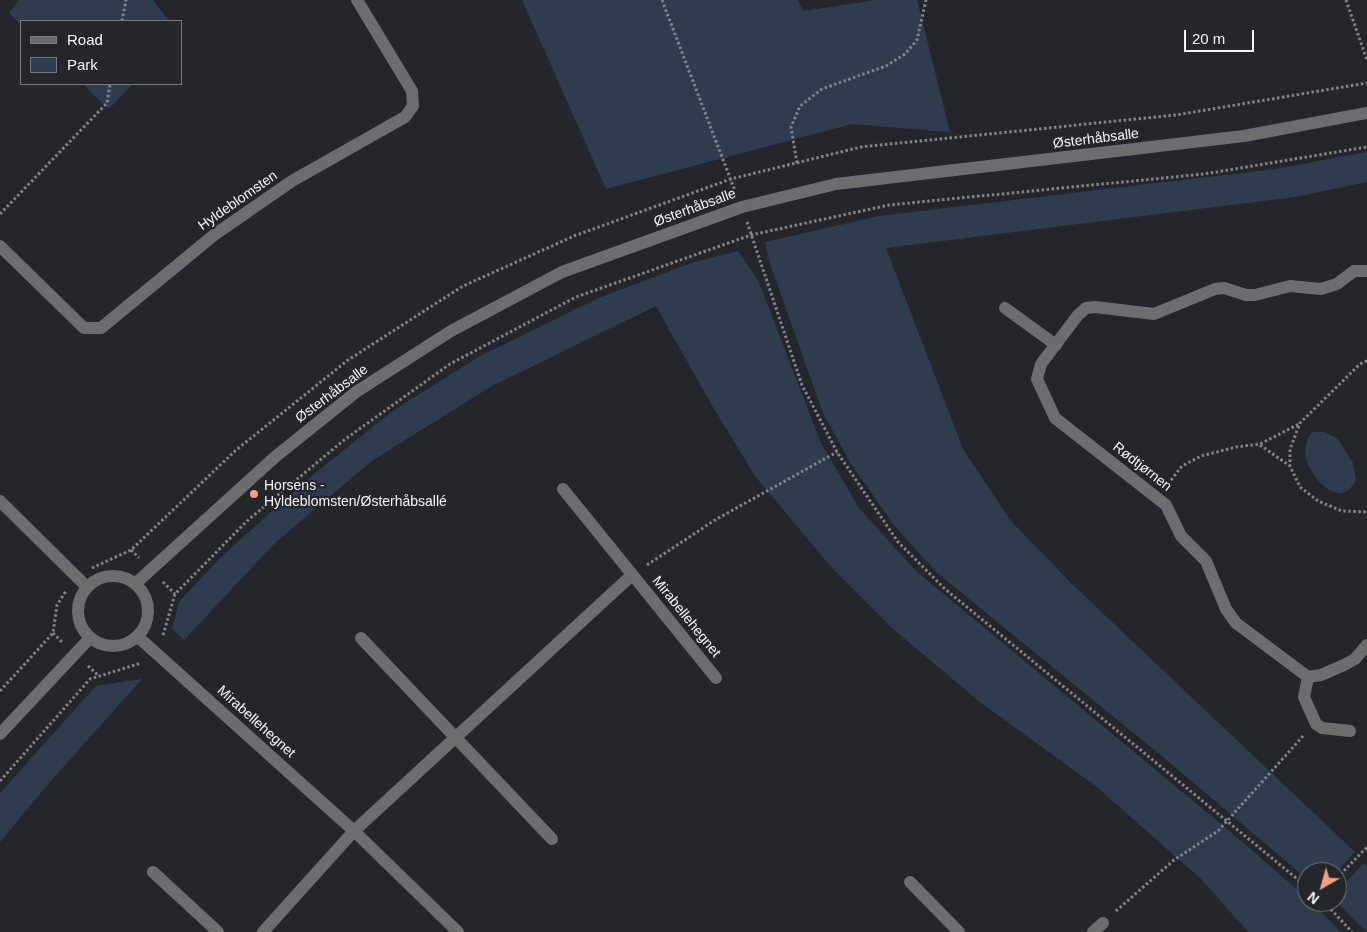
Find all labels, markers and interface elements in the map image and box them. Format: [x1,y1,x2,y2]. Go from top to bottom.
legend [20,20,182,85]
scale bar [1187,20,1257,52]
text: 20 m [1192,30,1225,47]
text: Road [67,31,103,48]
text: Park [67,56,98,73]
street label: Østerhåbsalle [1052,125,1140,153]
street label: Hyldeblomsten [195,168,281,234]
street label: Østerhåbsalle [652,185,738,231]
street label: Østerhåbsalle [292,361,372,427]
street label: Rødtjørnen [1109,439,1175,495]
place label: Horsens - Hyldeblomsten/Østerhåbsallé [264,478,447,511]
marker: Horsens - Hyldeblomsten/Østerhåbsallé [248,488,260,500]
street label: Mirabellehegnet [648,573,724,661]
street label: Mirabellehegnet [213,682,299,762]
north arrow [1297,862,1347,912]
text: N [1304,889,1322,907]

